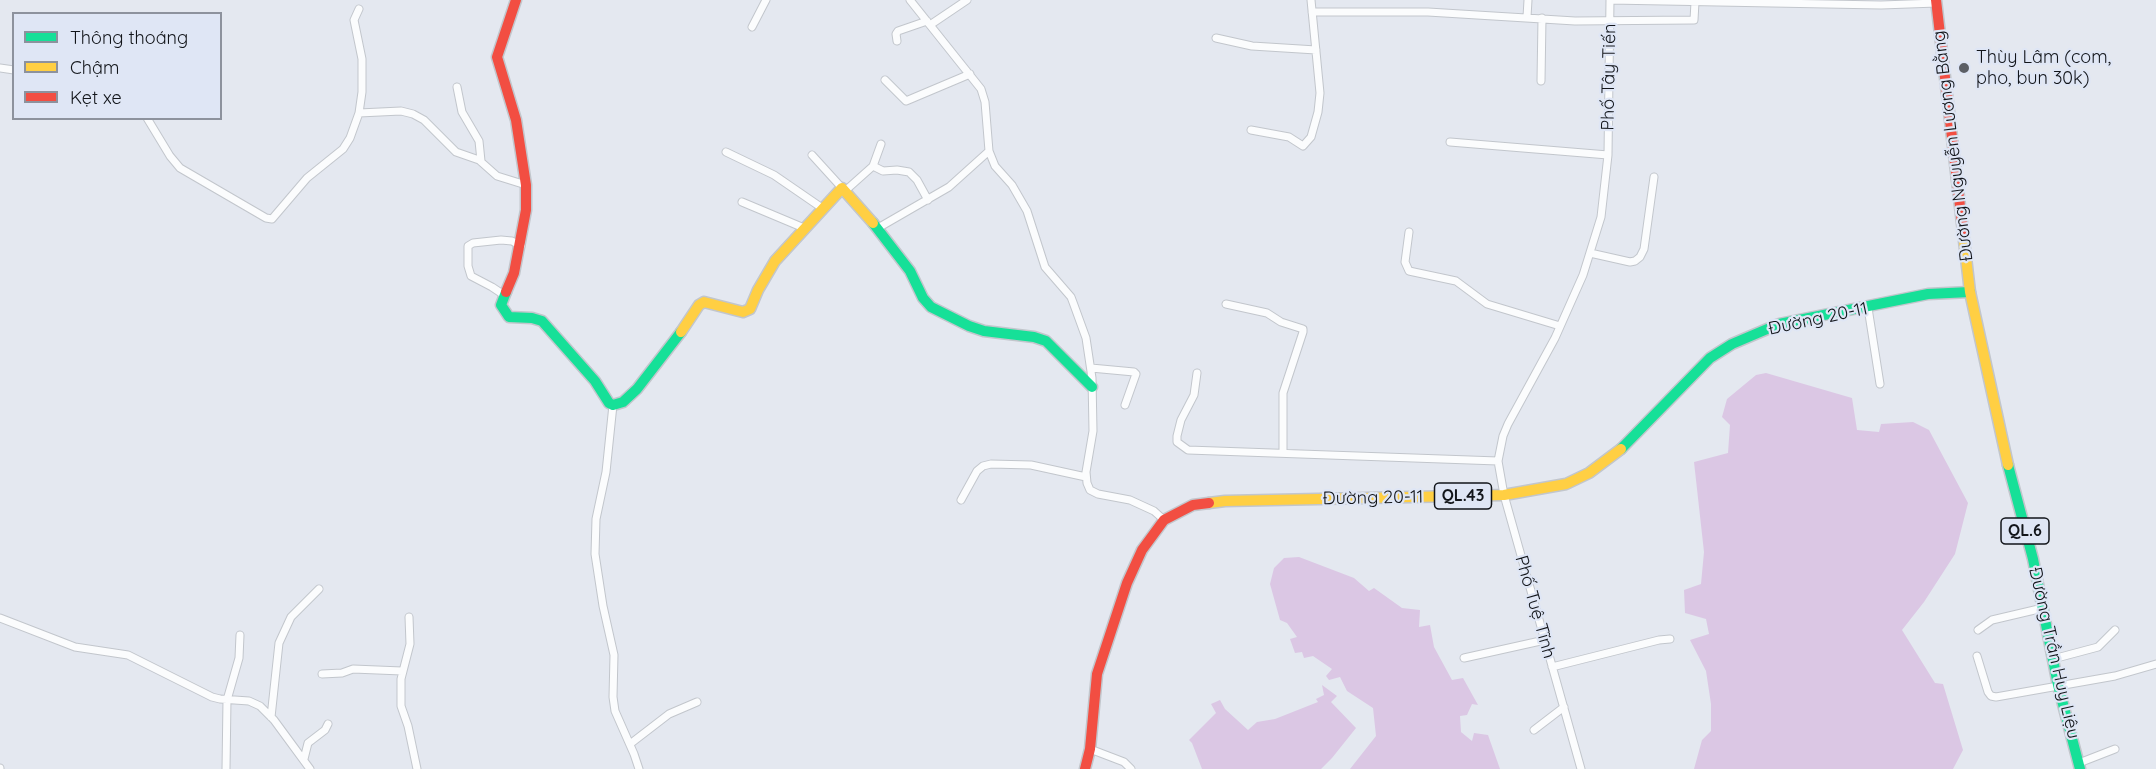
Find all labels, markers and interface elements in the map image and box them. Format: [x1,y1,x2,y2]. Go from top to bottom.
legend [12,12,222,120]
street label: Phố Tây Tiến [1597,23,1621,131]
text: Thông thoáng [70,26,188,49]
street label: Đường Nguyễn Lương Bằng [1928,29,1978,263]
place label: Thùy Lâm (com, pho, bun 30k) [1976,47,2111,90]
text: Chậm [70,56,119,79]
marker: Thùy Lâm (com, pho, bun 30k) [1957,61,1971,75]
text: Kẹt xe [70,86,122,109]
street label: Đường 20-11 [1766,298,1870,340]
road number: QL.43 [1434,483,1492,509]
street label: Đường 20-11 [1322,486,1424,510]
road number: QL.6 [2001,518,2049,544]
street label: Phố Tuệ Tĩnh [1510,553,1560,661]
street label: Đường Trần Huy Liệu [2024,565,2084,741]

